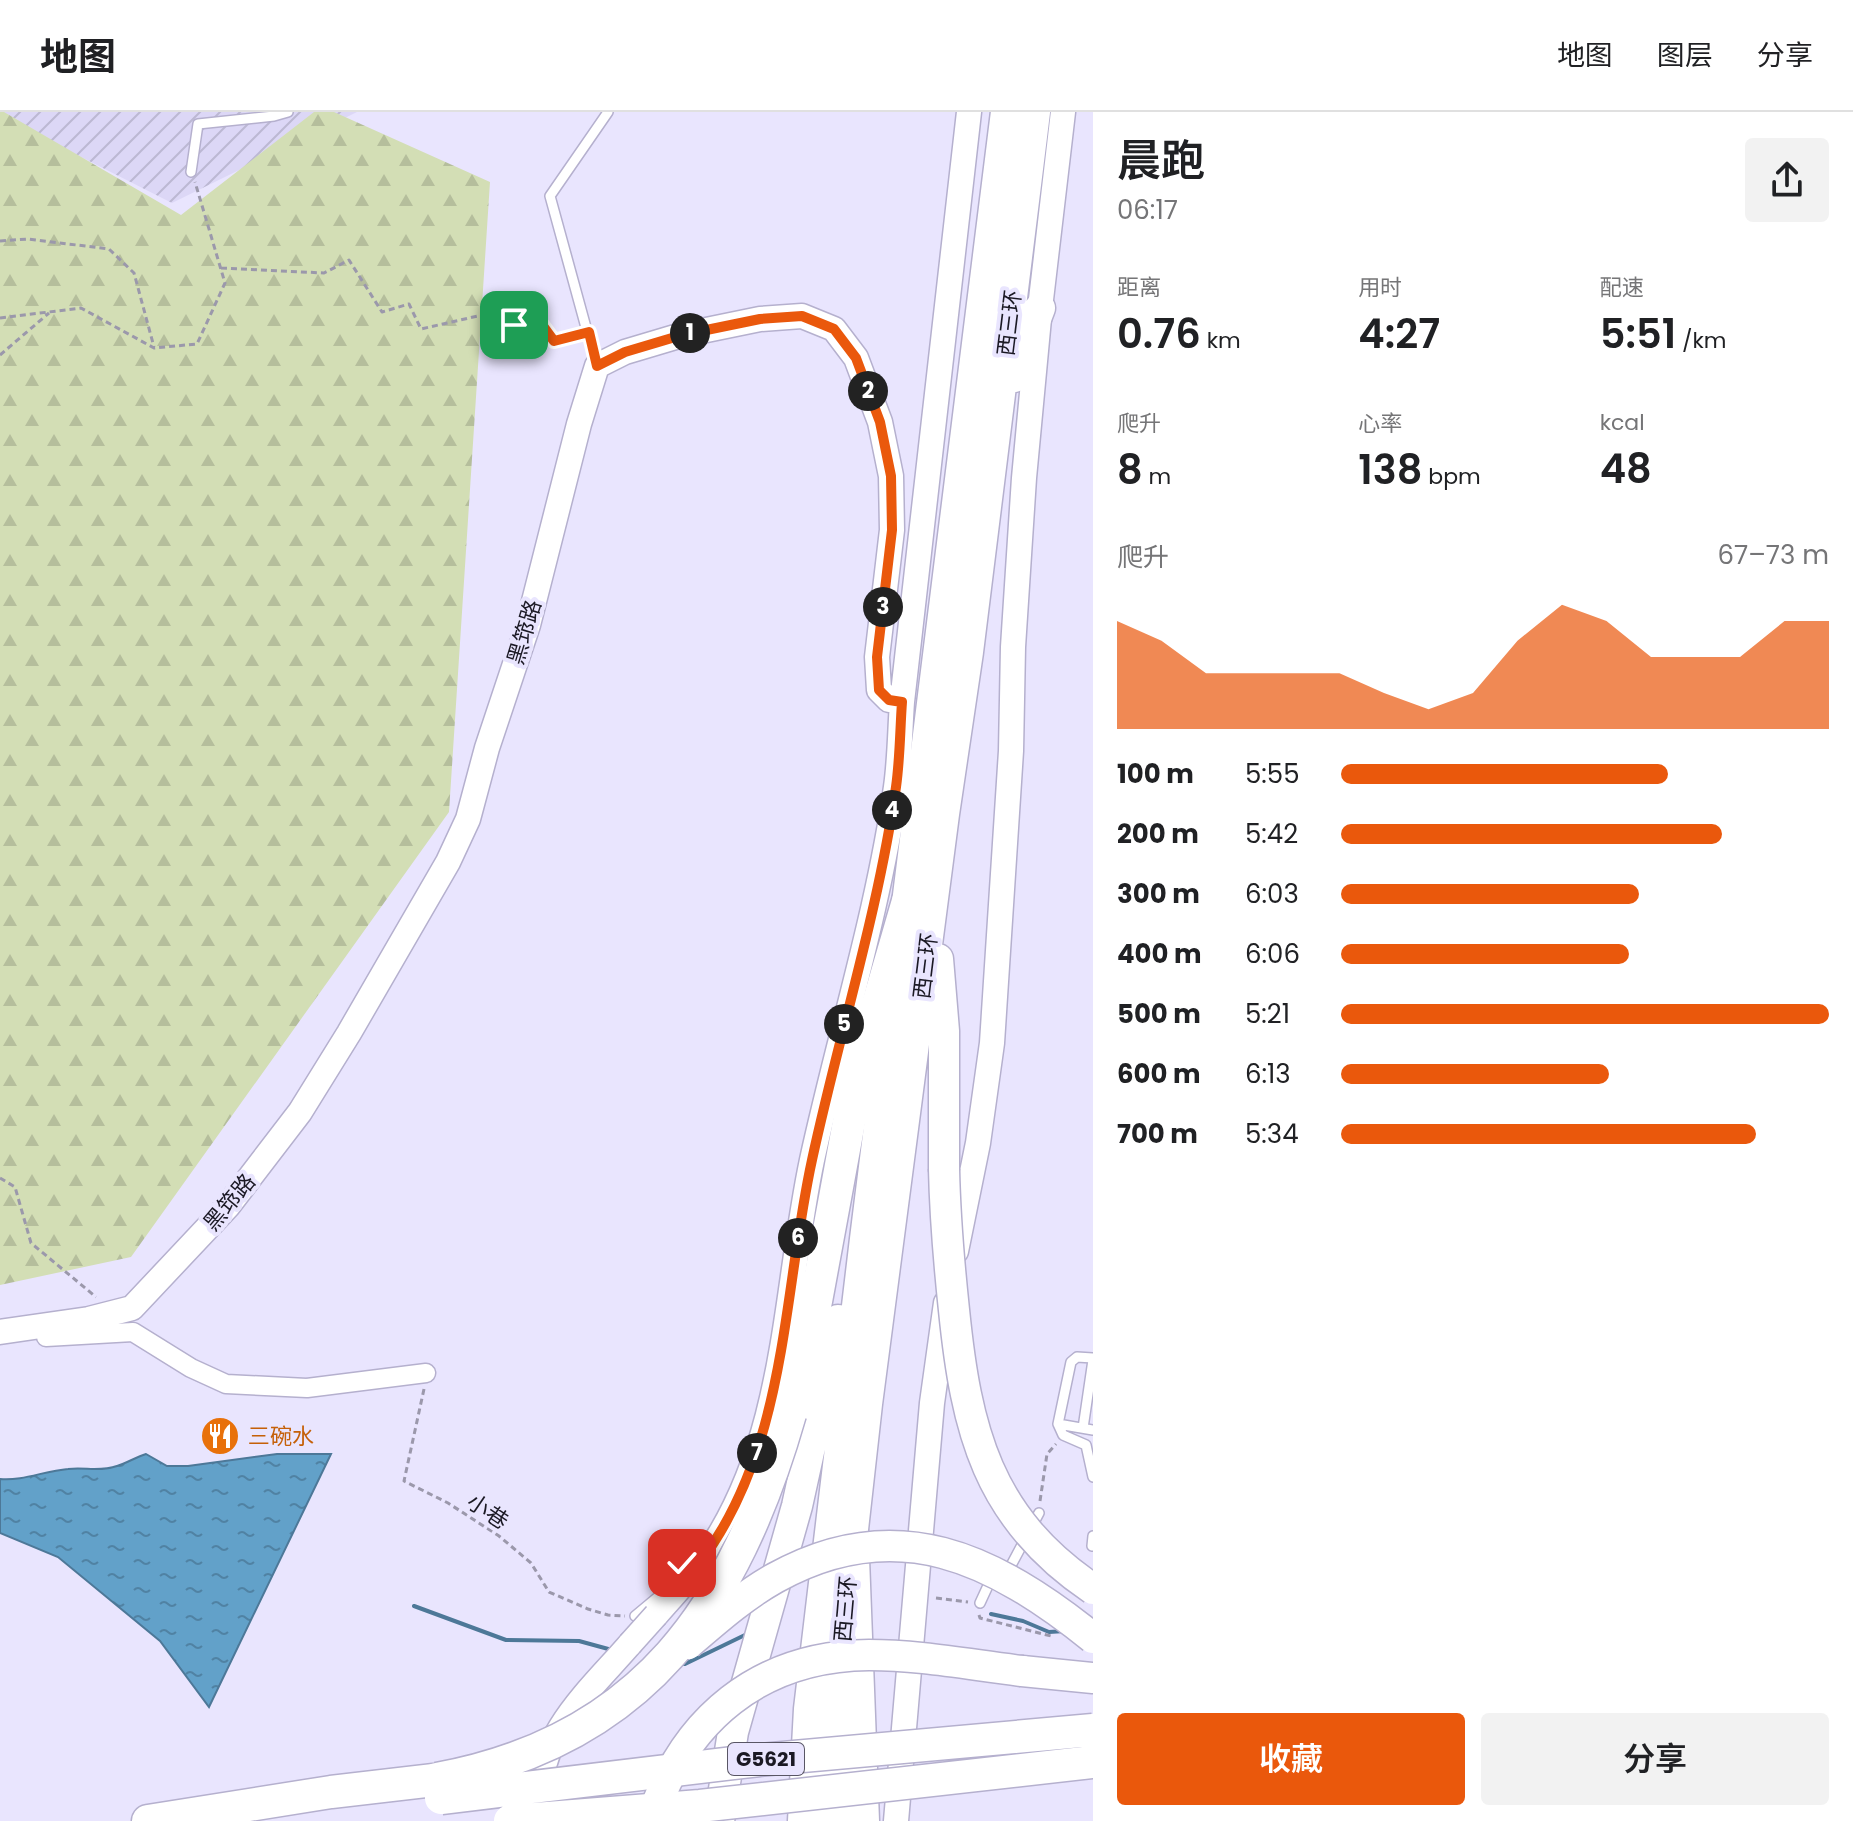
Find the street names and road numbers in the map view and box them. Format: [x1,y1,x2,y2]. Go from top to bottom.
street label: 西三环 [990,288,1029,358]
street label: 黑筇路 [500,596,549,668]
street label: 西三环 [906,931,945,1001]
street label: 黑筇路 [196,1167,262,1238]
street label: 小巷 [461,1486,515,1537]
street label: 西三环 [827,1575,864,1643]
road number: G5621 [728,1743,804,1775]

